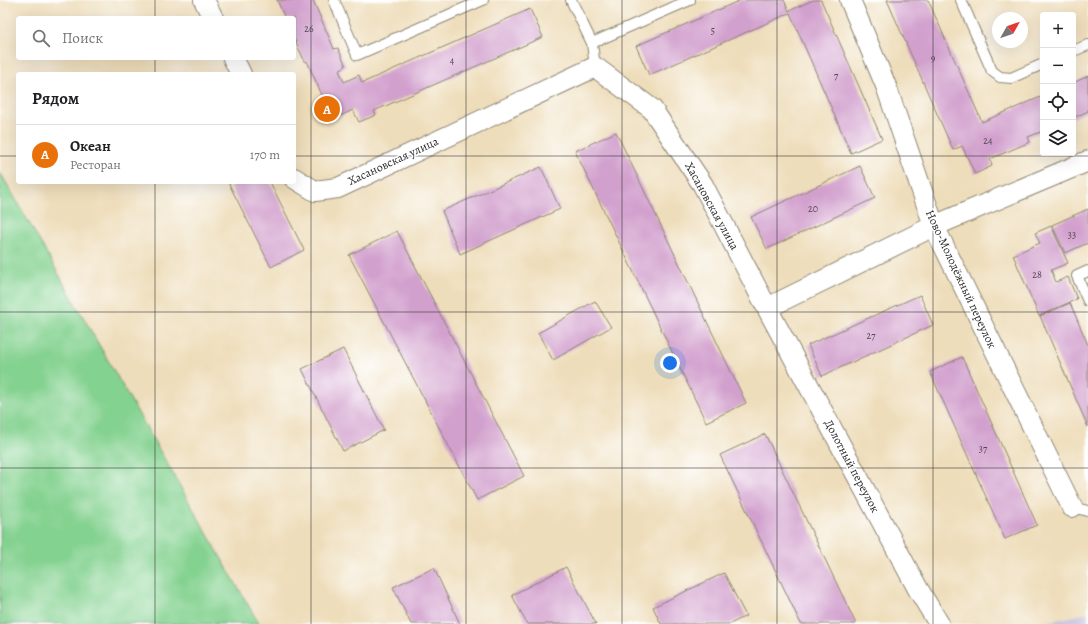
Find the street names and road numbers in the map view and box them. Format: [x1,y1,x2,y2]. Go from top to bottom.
street label: Хасановская улица [345,133,441,189]
street label: Хасановская улица [681,159,743,253]
street label: Ново-Молодёжный переулок [922,207,1000,351]
street label: Долотный переулок [821,417,883,515]

